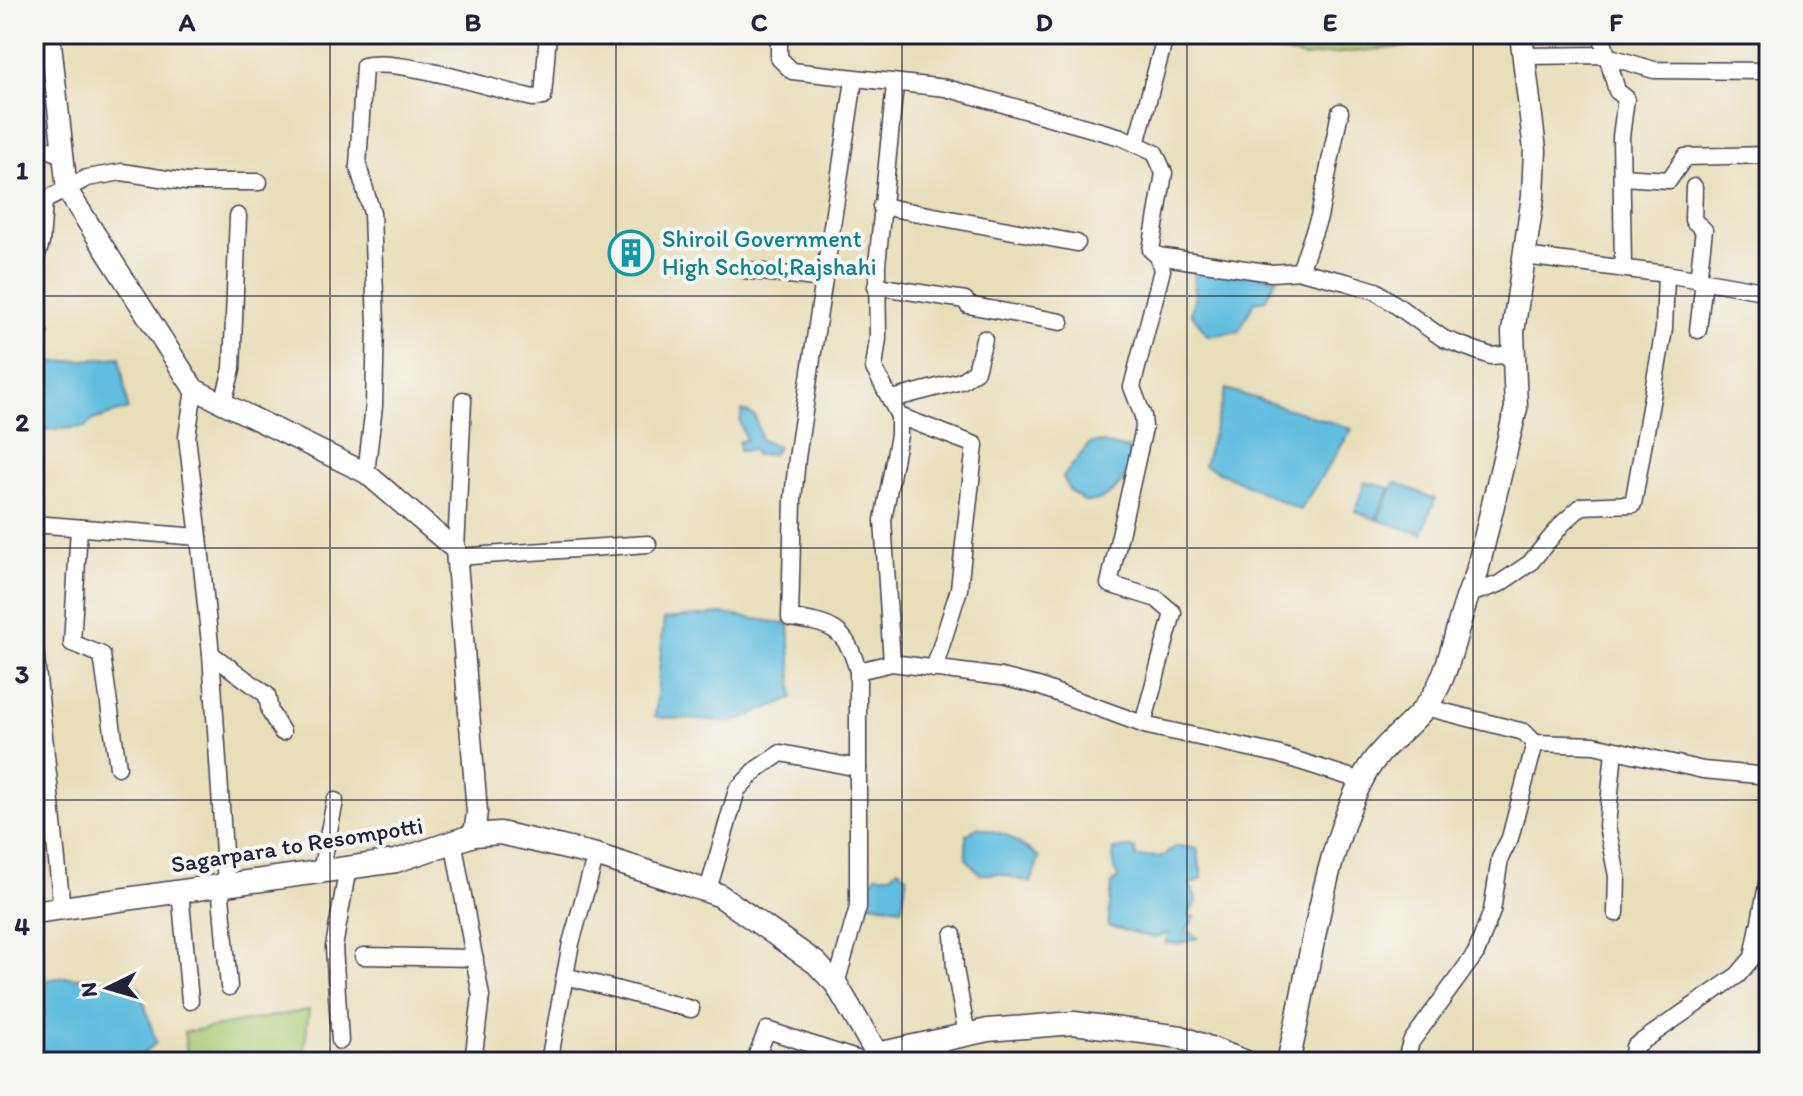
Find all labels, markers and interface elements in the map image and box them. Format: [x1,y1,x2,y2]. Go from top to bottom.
text: A [178,6,196,38]
text: B [465,6,482,38]
text: C [751,6,768,38]
text: D [1035,6,1053,38]
text: E [1323,6,1337,38]
text: F [1609,6,1623,38]
text: 1 [16,154,28,186]
place label: Shiroil Government High School,Rajshahi [662,224,877,281]
building icon: Shiroil Government High School,Rajshahi [607,229,655,277]
text: 2 [15,406,29,438]
text: 3 [15,658,29,690]
street label: Sagarpara to Resompotti [169,810,425,879]
text: 4 [14,910,30,942]
north arrow [68,948,148,1028]
text: N [74,981,103,998]

